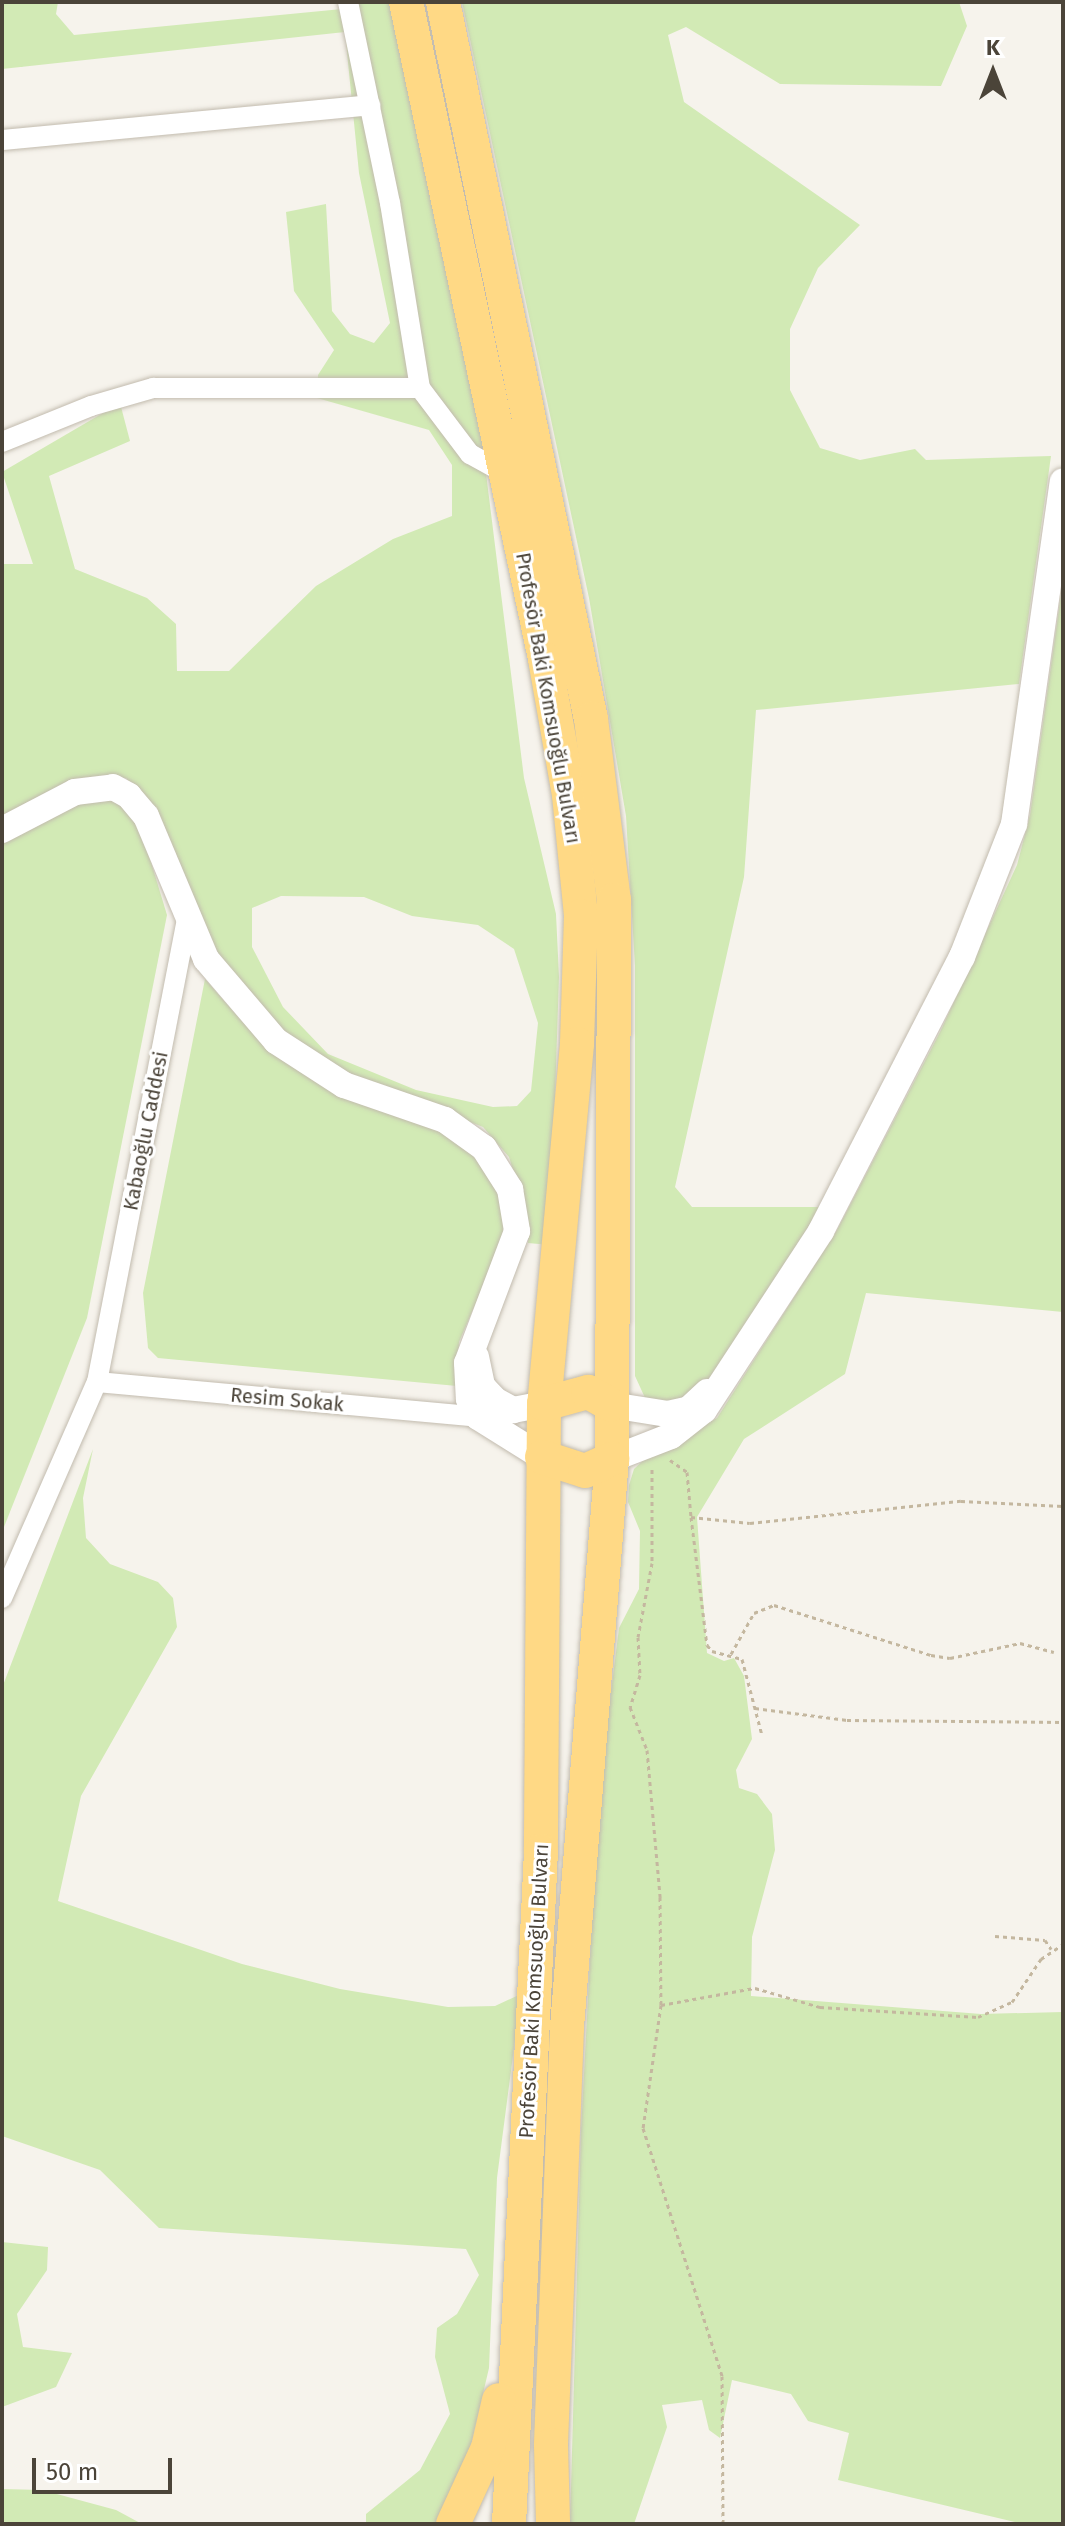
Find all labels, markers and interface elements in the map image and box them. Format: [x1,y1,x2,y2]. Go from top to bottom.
north arrow [953,32,1033,112]
text: K [986,34,1000,61]
street label: Profesör Baki Komsuoğlu Bulvarı [511,551,585,845]
street label: Kabaoğlu Caddesi [119,1049,173,1213]
street label: Resim Sokak [229,1383,345,1417]
street label: Profesör Baki Komsuoğlu Bulvarı [514,1843,554,2139]
scale bar [36,2442,176,2492]
text: 50 m [46,2458,98,2486]

